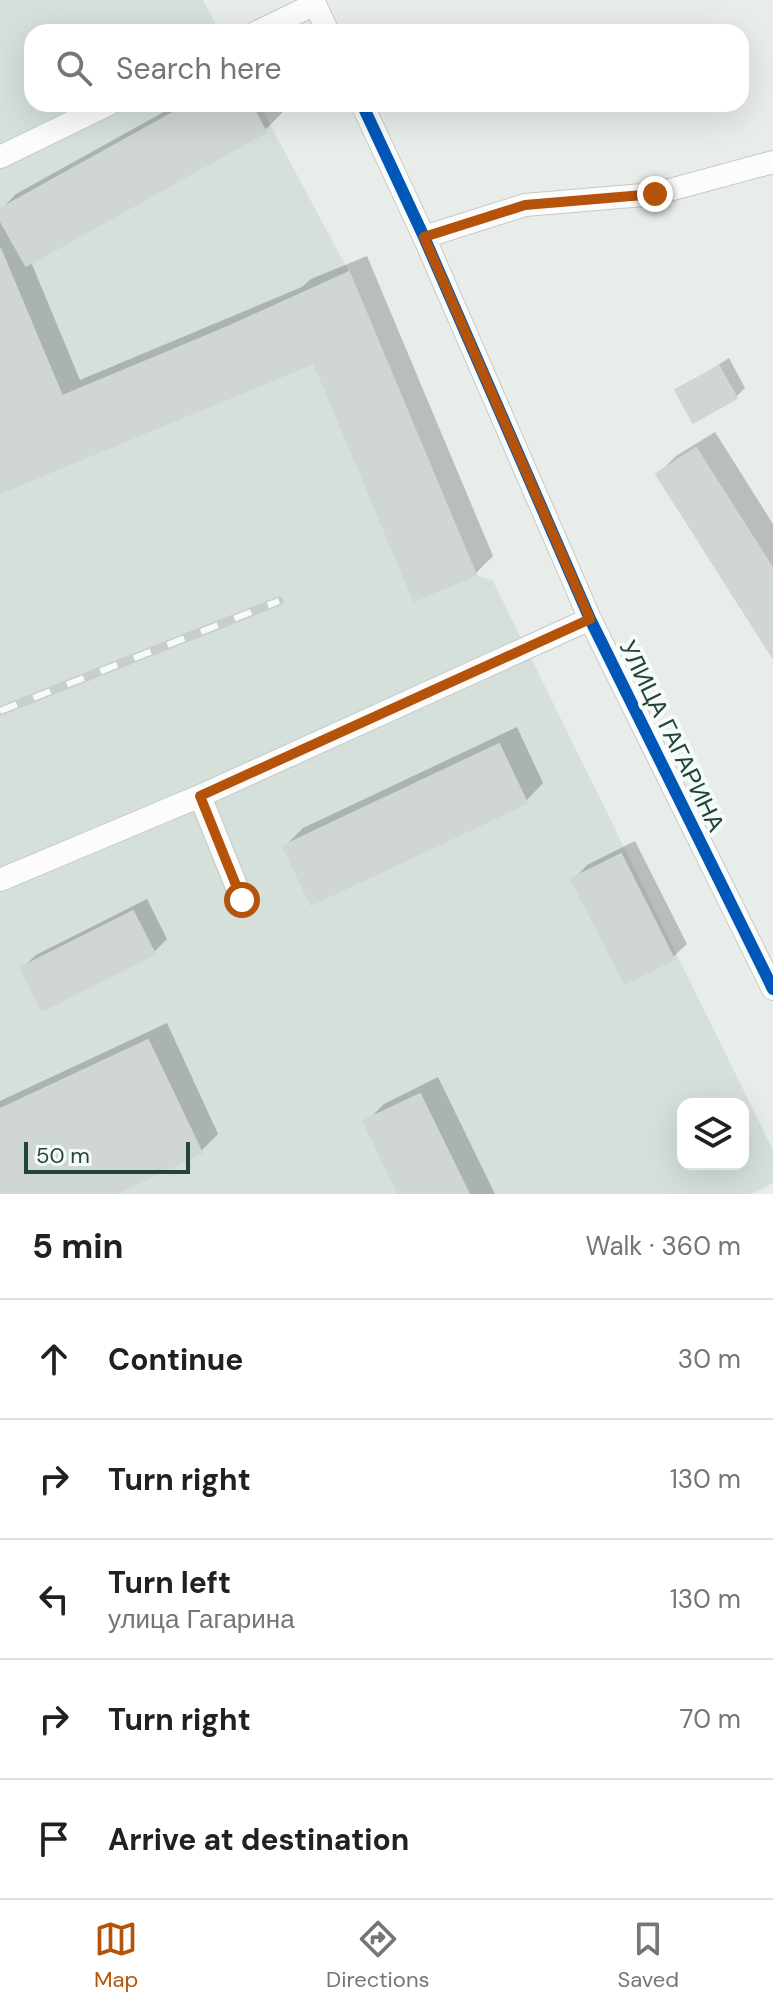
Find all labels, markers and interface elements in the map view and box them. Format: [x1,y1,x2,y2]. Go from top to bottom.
search box [24,24,749,112]
icon: search [52,46,96,90]
text: Search here [116,49,282,88]
route end [637,176,673,212]
street label: УЛИЦА ГАГАРИНА [613,635,732,836]
route start [224,882,260,918]
map controls [677,1098,749,1170]
button: layers [677,1098,749,1170]
scale bar [24,1138,190,1174]
text: 50 m [36,1141,90,1170]
text: 5 min [32,1224,123,1269]
text: Walk · 360 m [586,1229,741,1263]
icon: ahead [32,1337,76,1381]
text: Continue [108,1340,243,1379]
text: 30 m [678,1342,741,1376]
icon: right [32,1457,76,1501]
text: Turn right [108,1460,251,1499]
text: 130 m [670,1462,741,1496]
text: Turn left [108,1563,231,1602]
icon: left [32,1577,76,1621]
text: 130 m [670,1582,741,1616]
text: улица Гагарина [108,1602,295,1636]
icon: right [32,1697,76,1741]
text: Turn right [108,1700,251,1739]
text: 70 m [680,1702,741,1736]
icon: arrive [32,1817,76,1861]
text: Arrive at destination [108,1820,409,1859]
tab: Map [94,1917,138,1994]
tab: Directions [326,1917,430,1994]
tab: Saved [617,1917,679,1994]

